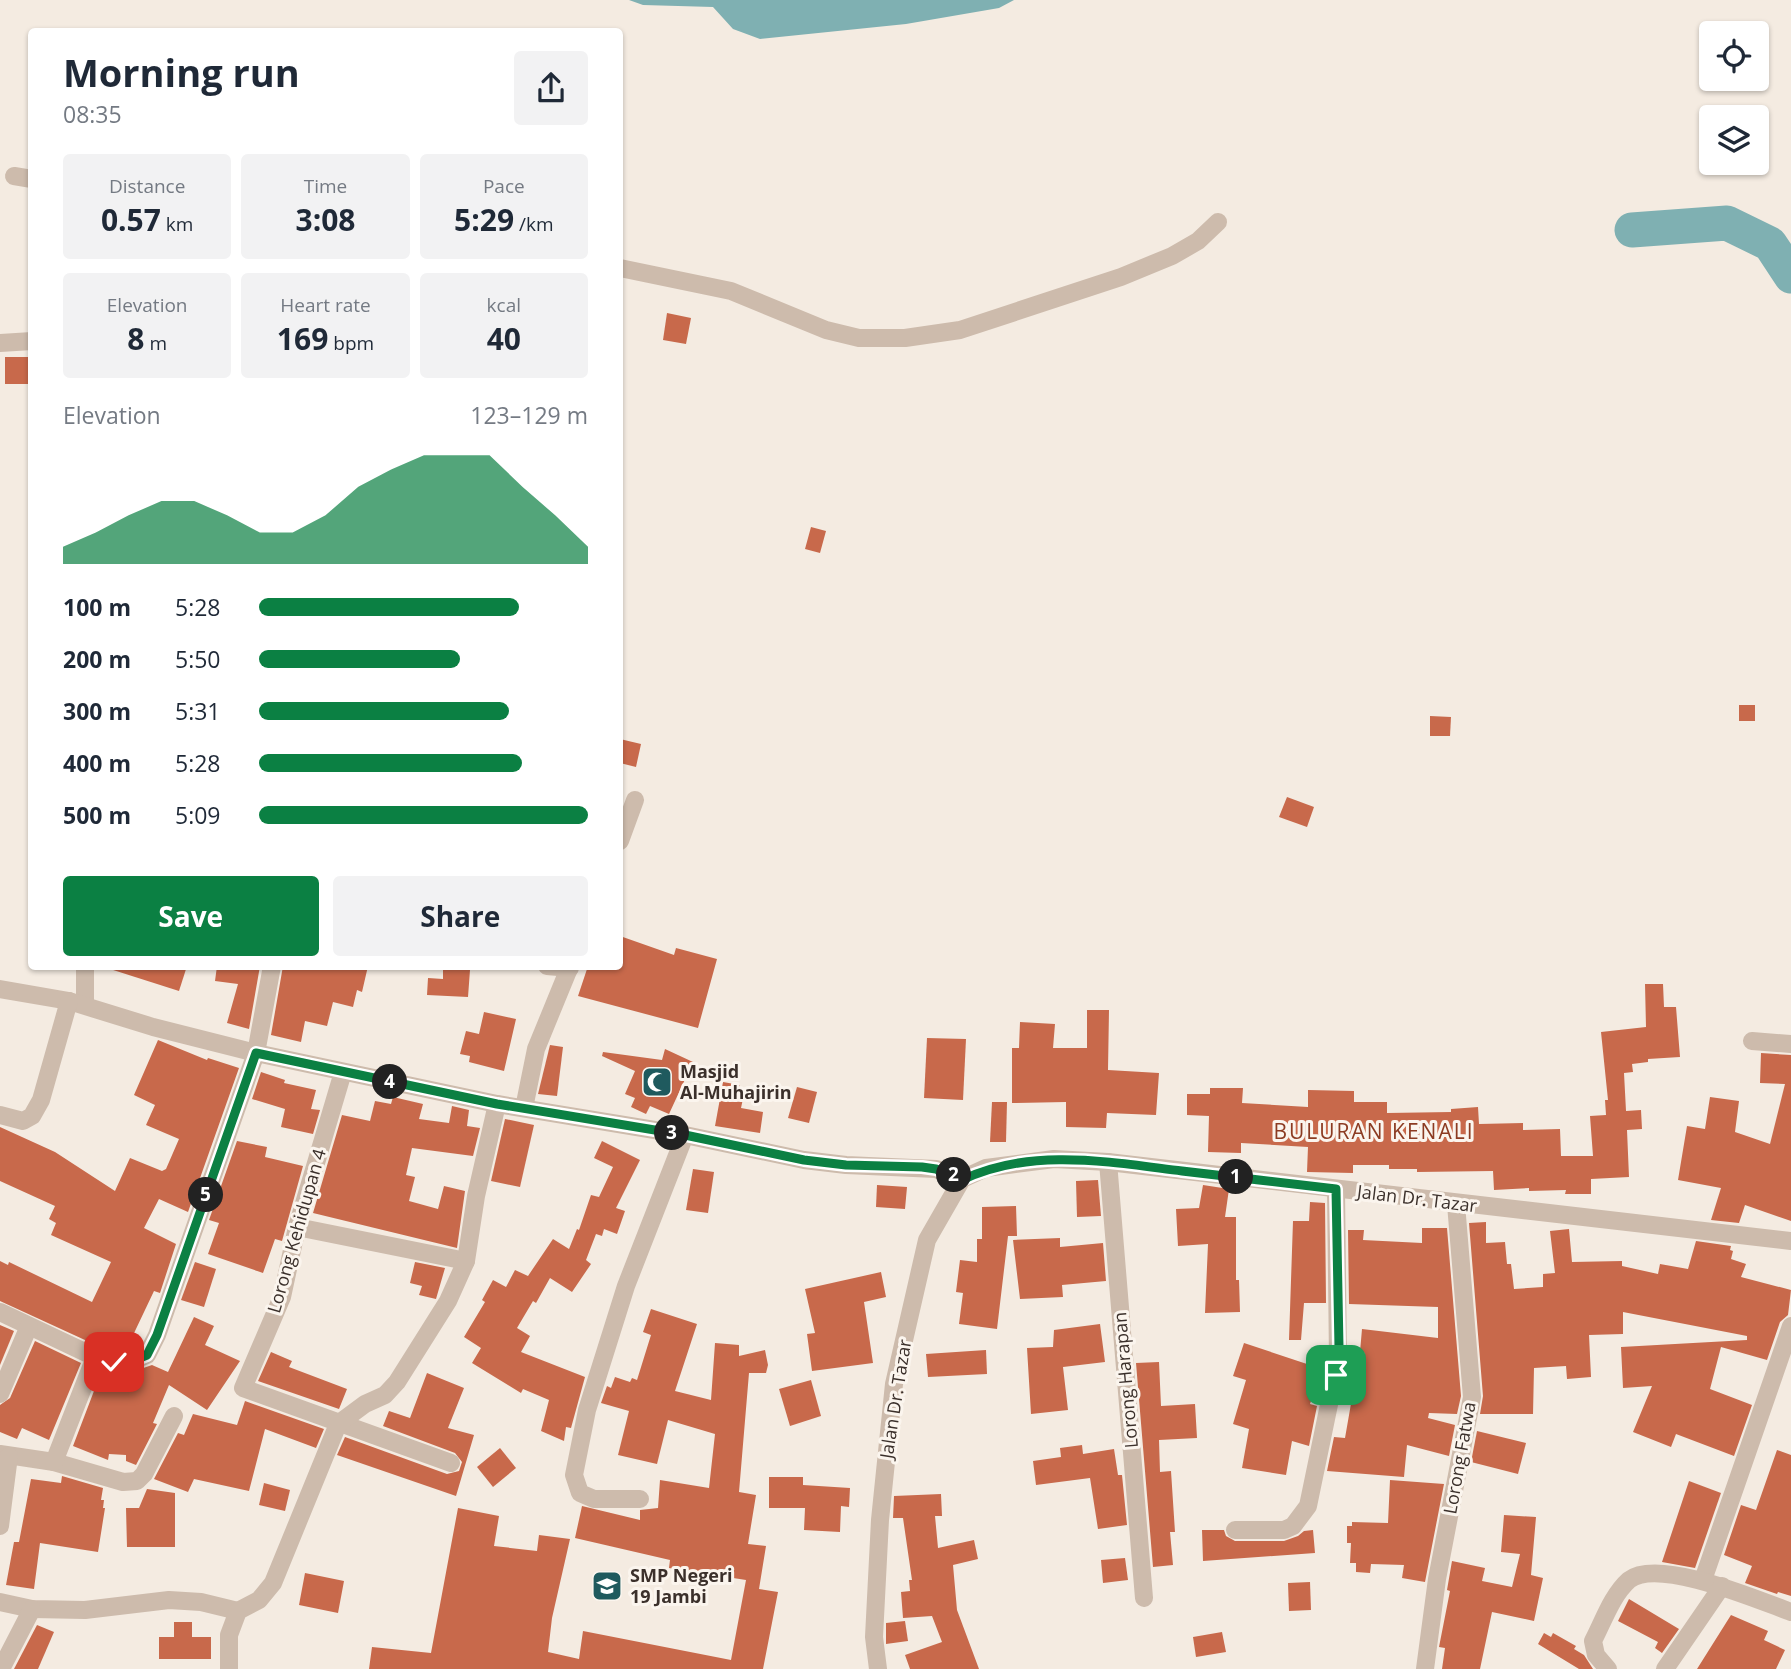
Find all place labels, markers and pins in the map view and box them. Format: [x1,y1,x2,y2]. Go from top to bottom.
place label: Masjid Al-Muhajirin [680,1059,792,1104]
pin: 4 [372,1064,408,1100]
mosque icon: Masjid Al-Muhajirin [640,1065,674,1099]
pin: 3 [654,1116,690,1150]
pin: 2 [936,1158,972,1192]
pin: 1 [1218,1160,1254,1194]
pin: 5 [188,1178,224,1212]
pin [84,1332,144,1392]
pin [1306,1345,1366,1405]
place label: SMP Negeri 19 Jambi [630,1563,733,1608]
school or university icon: SMP Negeri 19 Jambi [590,1569,624,1603]

